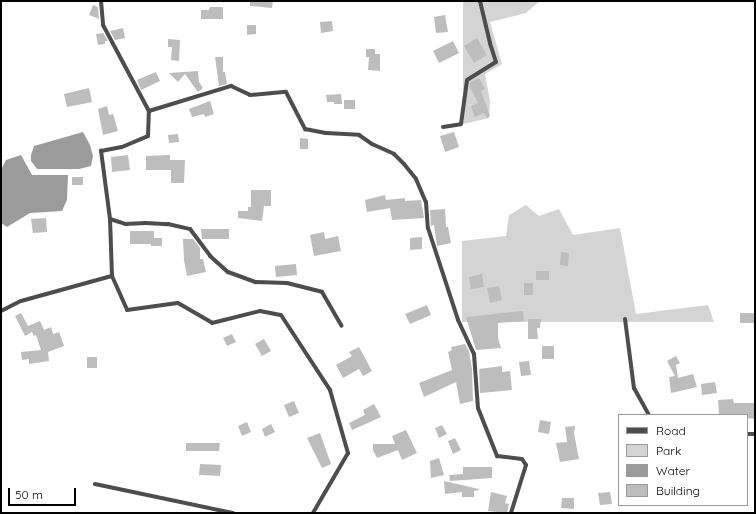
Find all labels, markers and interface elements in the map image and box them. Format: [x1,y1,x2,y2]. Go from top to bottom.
legend [618,414,748,506]
text: Road [656,423,686,438]
text: Park [656,443,681,458]
text: Water [656,463,690,478]
scale bar [10,480,78,506]
text: Building [656,483,700,498]
text: 50 m [15,487,43,502]

